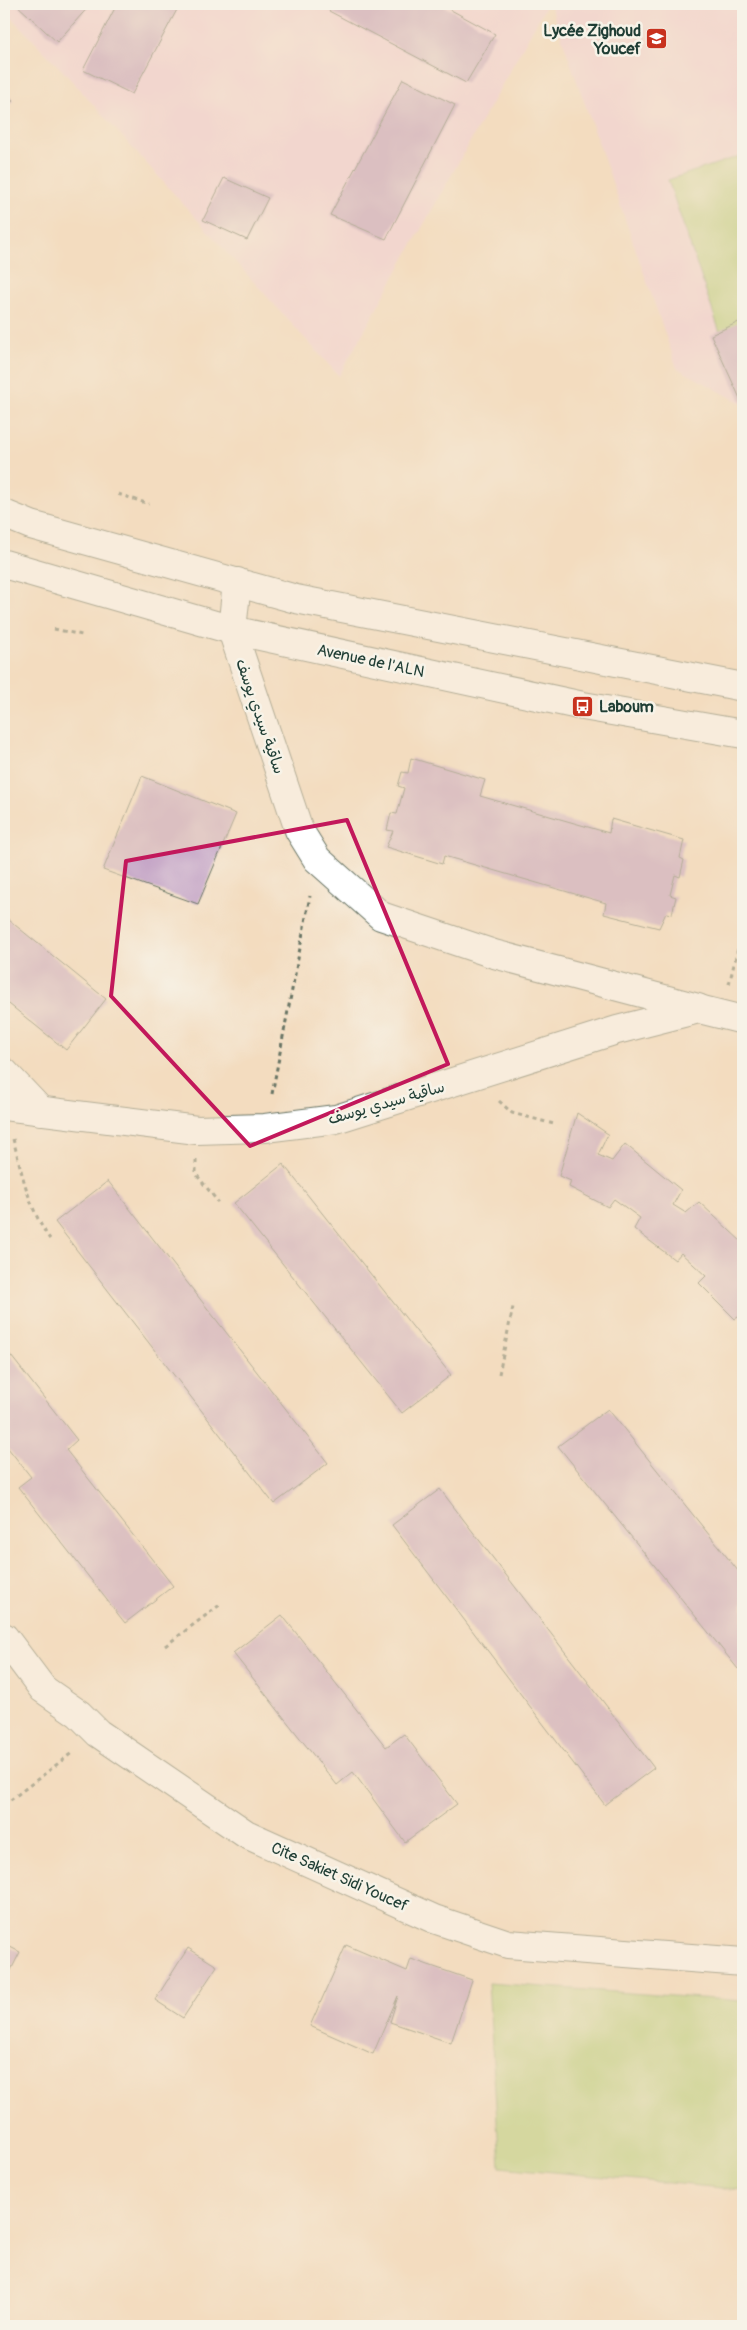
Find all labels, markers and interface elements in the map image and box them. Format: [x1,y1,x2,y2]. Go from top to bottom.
place label: Lycée Zighoud Youcef [543,21,641,59]
school or university icon: Lycée Zighoud Youcef [645,27,669,51]
street label: Avenue de l'ALN [315,640,426,682]
street label: ساقية سيدي يوسف [230,656,289,777]
bus stop icon: Laboum [571,694,595,718]
place label: Laboum [599,697,654,717]
street label: ساقية سيدي يوسف [326,1077,447,1130]
street label: Cite Sakiet Sidi Youcef [268,1838,412,1916]

